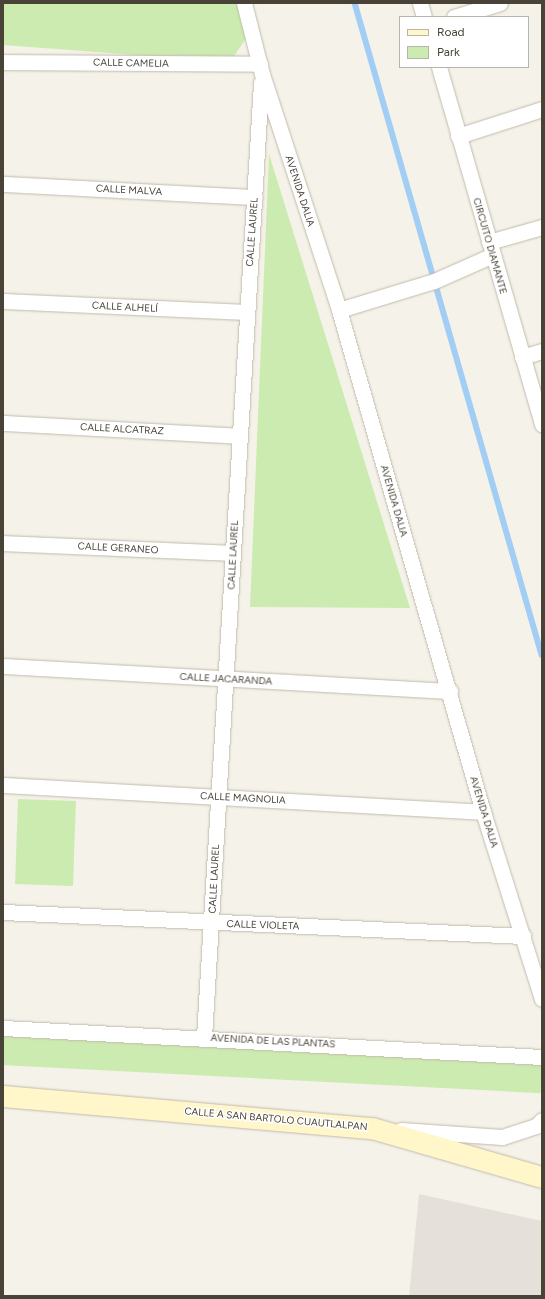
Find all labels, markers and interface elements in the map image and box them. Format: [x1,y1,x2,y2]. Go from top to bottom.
legend [399,16,529,68]
text: Road [437,25,465,39]
text: Park [437,45,460,59]
street label: CALLE CAMELIA [93,56,169,70]
street label: AVENIDA DALIA [283,154,317,228]
street label: CALLE MALVA [95,182,163,198]
street label: CIRCUITO DIAMANTE [470,196,510,296]
street label: CALLE LAUREL [244,197,260,267]
street label: CALLE ALHELÍ [92,299,158,315]
street label: CALLE ALCATRAZ [80,421,164,437]
street label: AVENIDA DALIA [378,464,410,538]
street label: CALLE LAUREL [225,520,241,590]
street label: CALLE GERANEO [77,540,159,556]
street label: CALLE JACARANDA [179,671,273,687]
street label: AVENIDA DALIA [467,775,501,849]
street label: CALLE MAGNOLIA [200,790,286,806]
street label: CALLE LAUREL [206,844,222,914]
street label: CALLE VIOLETA [226,918,300,932]
street label: AVENIDA DE LAS PLANTAS [210,1032,336,1050]
street label: CALLE A SAN BARTOLO CUAUTLALPAN [184,1105,368,1133]

